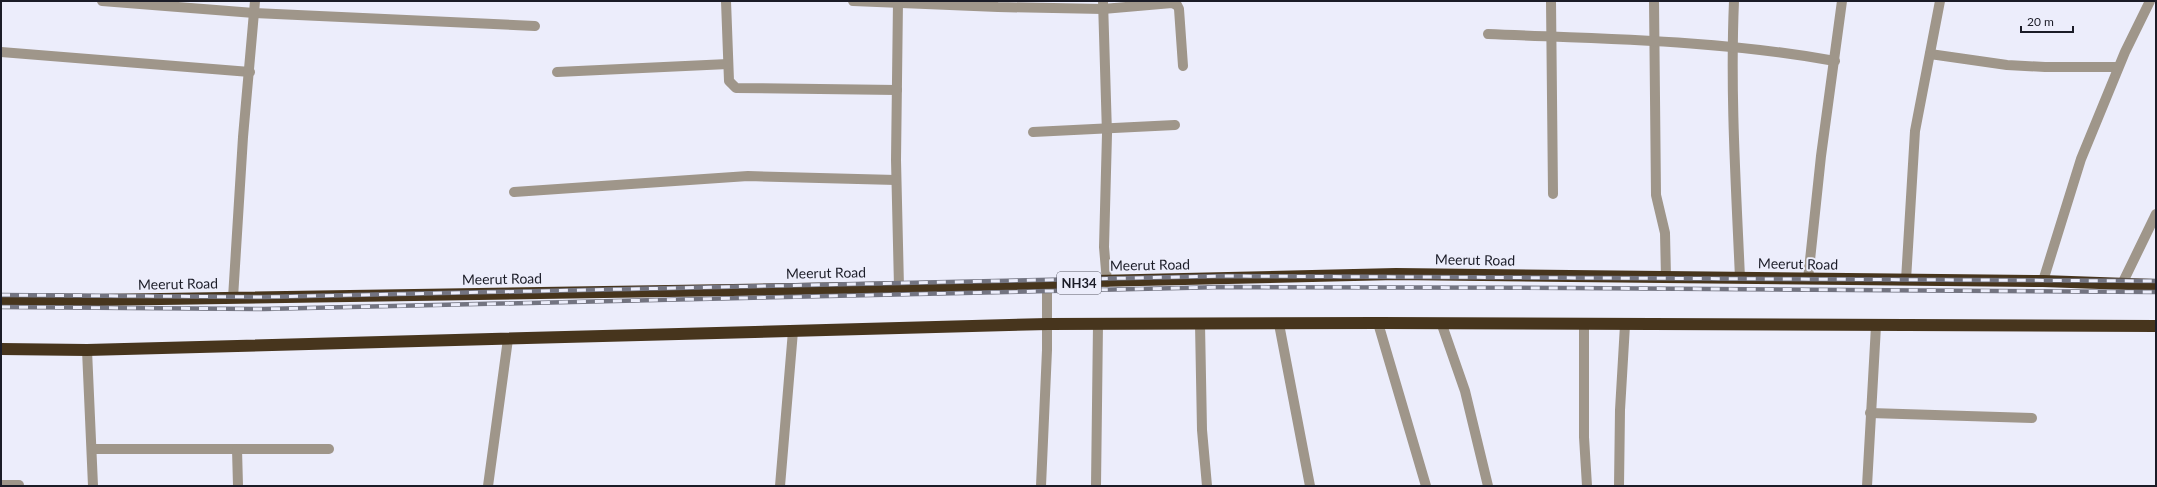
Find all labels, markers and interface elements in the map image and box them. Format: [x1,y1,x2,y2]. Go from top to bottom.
scale bar [2021,8,2073,34]
text: 20 m [2027,14,2054,29]
street label: Meerut Road [1435,250,1515,269]
street label: Meerut Road [1758,254,1838,273]
street label: Meerut Road [1110,255,1190,274]
street label: Meerut Road [786,263,866,282]
street label: Meerut Road [462,269,542,288]
road number: NH34 [1057,272,1101,294]
street label: Meerut Road [138,274,218,293]

